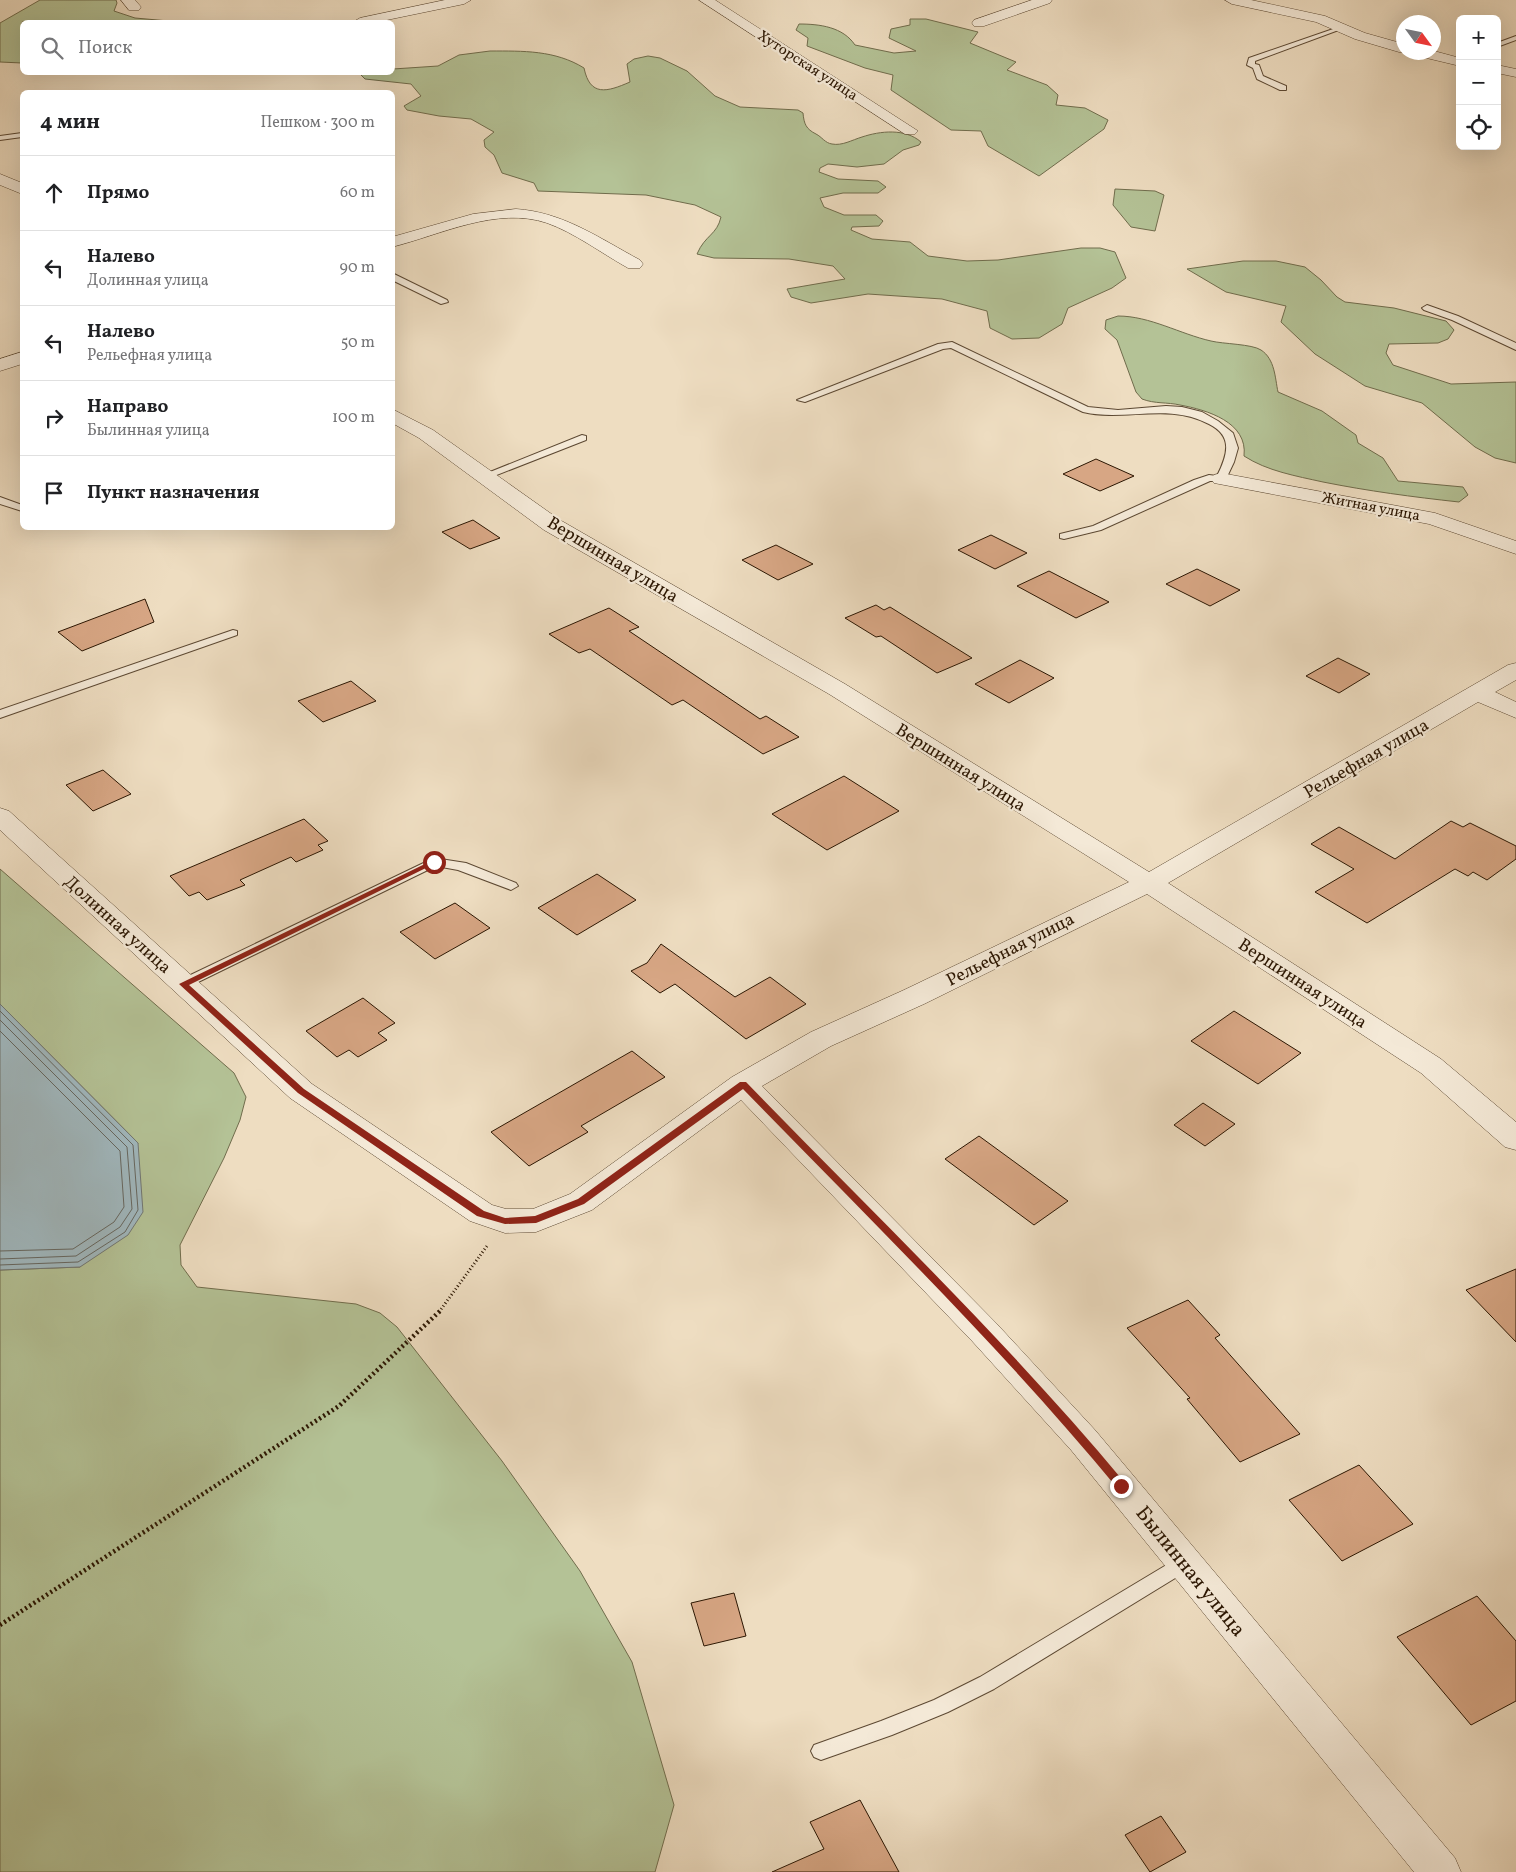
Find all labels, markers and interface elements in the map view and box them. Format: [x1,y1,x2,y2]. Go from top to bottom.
north arrow [1396,15,1441,60]
map controls [1456,15,1501,150]
button: + [1456,15,1501,60]
search box [20,20,395,75]
street label: Хуторская улица [753,26,861,107]
icon: search [38,34,66,62]
text: Поиск [78,35,132,61]
button: − [1456,60,1501,105]
button: locate [1456,105,1501,150]
text: 4 мин [40,108,100,137]
text: Пешком · 300 m [260,112,375,134]
icon: ahead [40,179,68,207]
text: Прямо [87,180,149,206]
text: 60 m [340,182,375,204]
text: Налево [87,244,155,270]
icon: left [40,254,68,282]
text: 90 m [339,257,375,279]
text: Долинная улица [87,270,209,292]
text: Налево [87,319,155,345]
icon: left [40,329,68,357]
text: 50 m [341,332,375,354]
text: Рельефная улица [87,345,212,367]
text: Направо [87,394,169,420]
icon: right [40,404,68,432]
text: 100 m [332,407,375,429]
text: Былинная улица [87,420,210,442]
icon: arrive [40,479,68,507]
text: Пункт назначения [87,480,260,506]
street label: Житная улица [1320,488,1422,527]
street label: Вершинная улица [542,511,683,609]
street label: Рельефная улица [1300,713,1434,805]
street label: Вершинная улица [890,718,1030,818]
route start [423,851,446,874]
street label: Долинная улица [58,870,176,980]
street label: Рельефная улица [942,907,1079,993]
street label: Вершинная улица [1233,933,1372,1035]
route end [1110,1475,1133,1498]
street label: Былинная улица [1128,1500,1252,1644]

